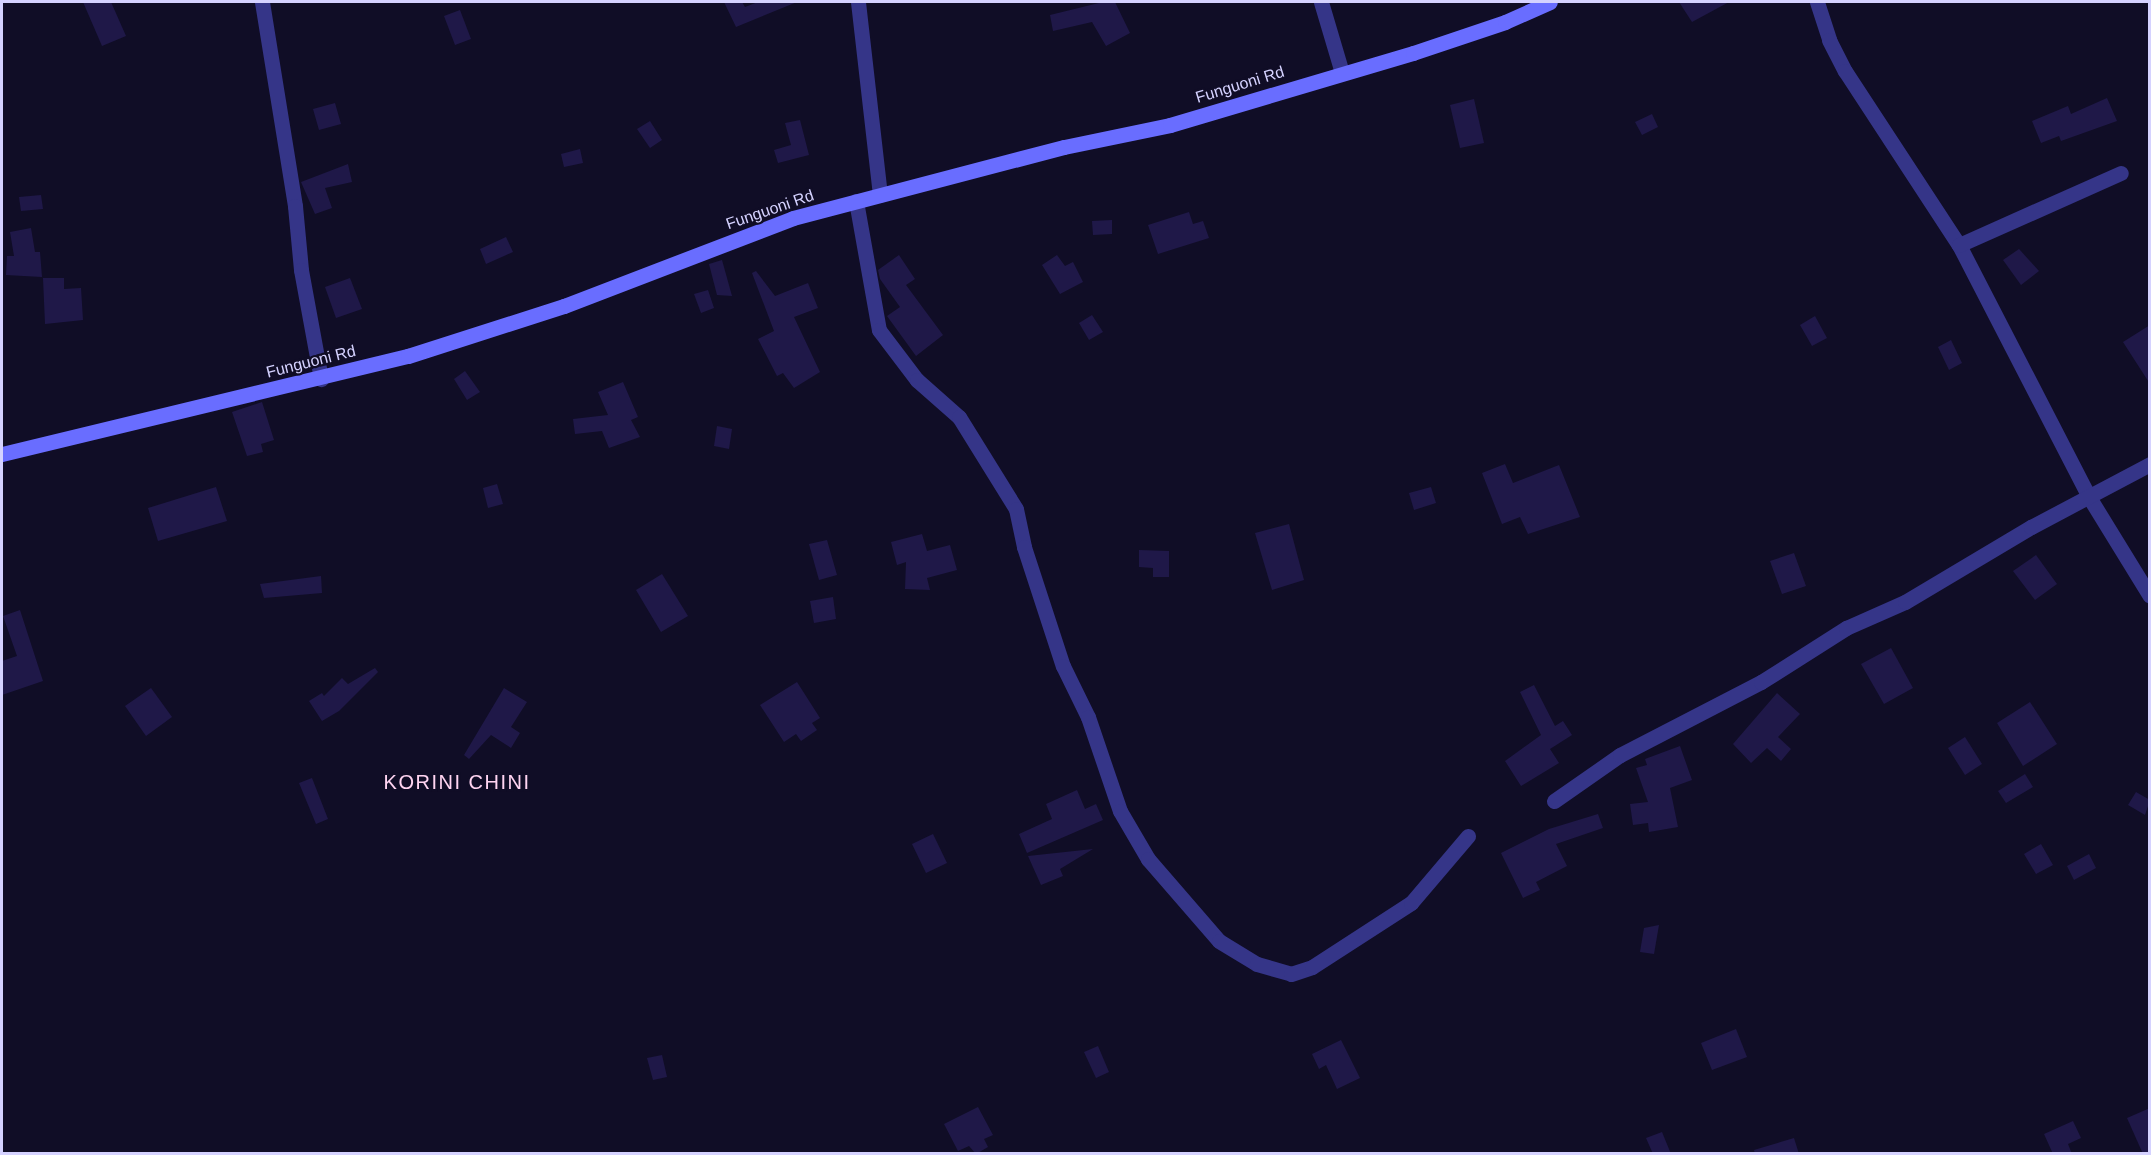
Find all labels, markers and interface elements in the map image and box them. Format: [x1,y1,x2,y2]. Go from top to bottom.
street label: Funguoni Rd [1193,62,1287,108]
street label: Funguoni Rd [724,186,816,234]
street label: Funguoni Rd [264,342,358,382]
district label: KORINI CHINI [384,770,530,794]

